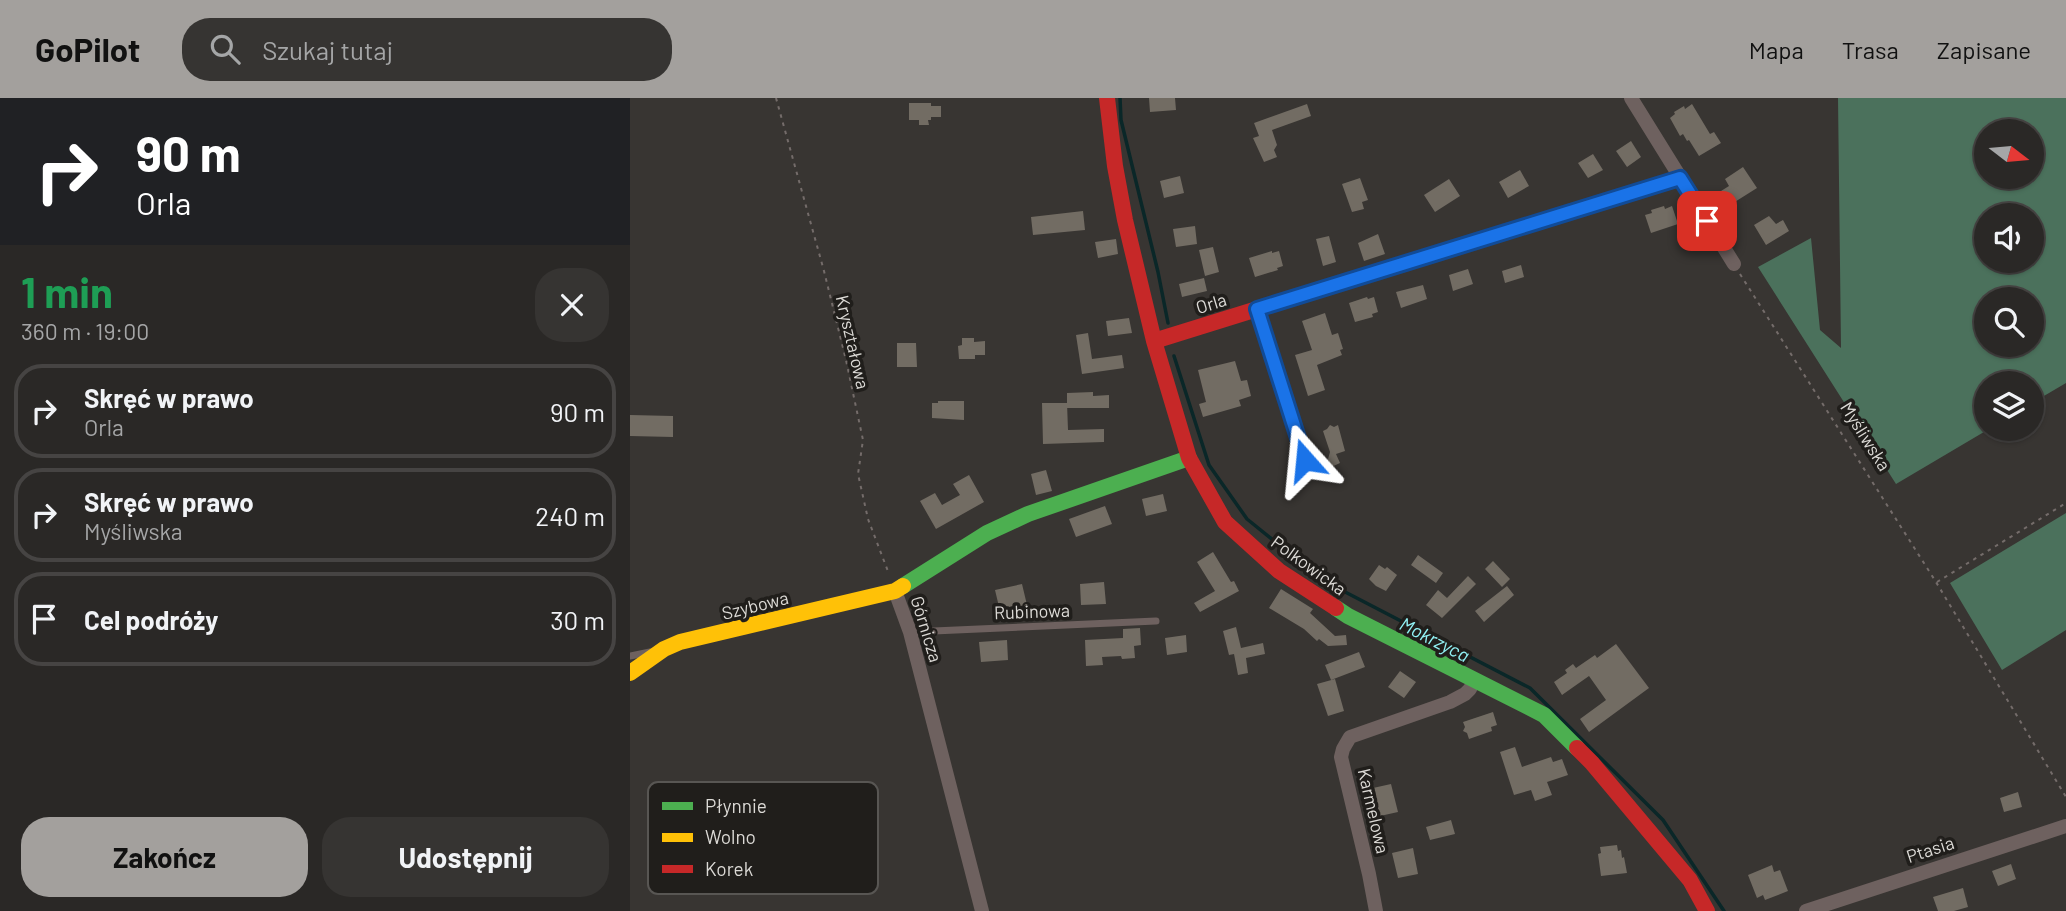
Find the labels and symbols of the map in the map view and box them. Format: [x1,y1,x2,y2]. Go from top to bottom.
north arrow [1974,119,2044,189]
pin [1677,191,1737,251]
street label: Orla [1193,288,1229,318]
street label: Kryształowa [832,293,874,391]
street label: Myśliwska [1836,397,1896,475]
position arrow [1268,423,1342,497]
street label: Polkowicka [1267,530,1351,600]
street label: Szybowa [719,586,791,624]
street label: Górnicza [907,593,947,665]
street label: Rubinowa [994,599,1070,623]
water label: Mokrzyca [1396,612,1474,666]
street label: Karmelowa [1354,766,1394,856]
legend [648,782,878,894]
text: Płynnie [705,794,767,817]
text: Wolno [705,825,756,848]
street label: Ptasia [1903,831,1957,867]
text: Korek [705,857,753,880]

